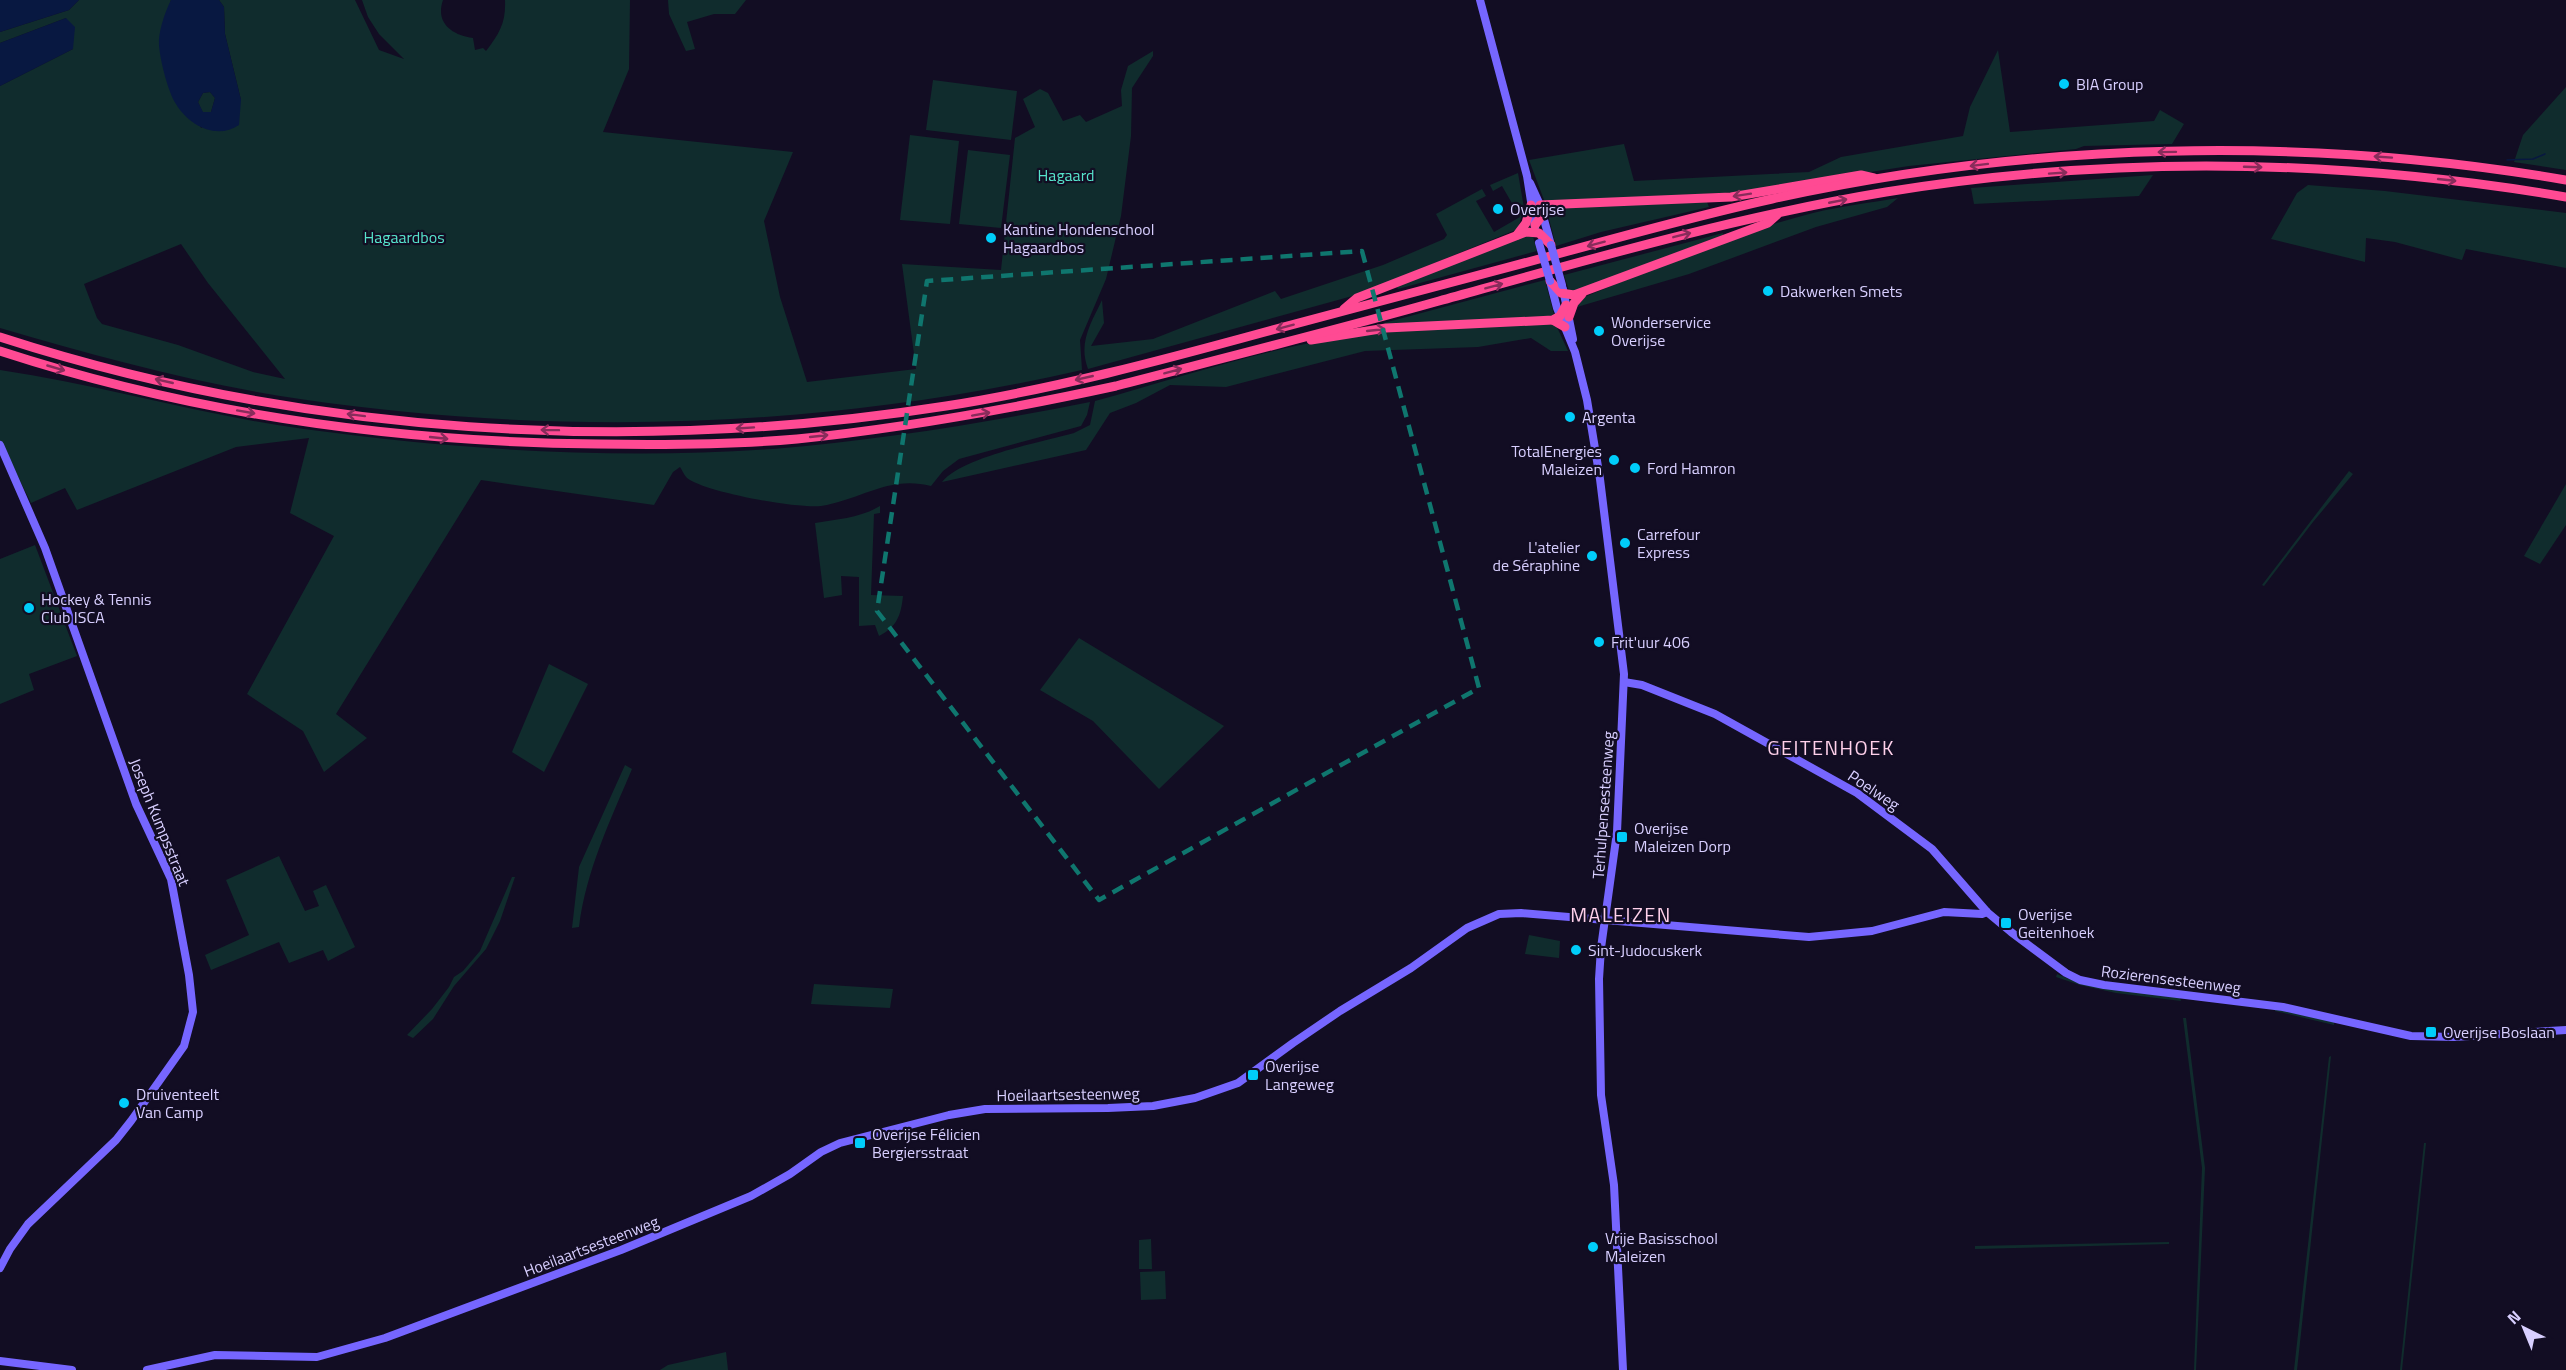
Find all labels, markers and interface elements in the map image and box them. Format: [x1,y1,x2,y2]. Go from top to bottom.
place label: BIA Group [2076,72,2143,96]
marker: BIA Group [2057,77,2071,91]
one-way arrow [2158,146,2178,158]
one-way arrow [2374,151,2394,162]
one-way arrow [1969,160,1989,171]
one-way arrow [2242,162,2262,173]
park label: Hagaard [1038,163,1094,187]
one-way arrow [2047,167,2067,178]
one-way arrow [2437,175,2457,186]
one-way arrow [1732,190,1752,201]
one-way arrow [1828,195,1847,206]
place label: Overijse [1510,197,1564,221]
marker: Overijse [1491,202,1505,216]
place label: Kantine Hondenschool Hagaardbos [1003,217,1154,259]
park label: Hagaardbos [363,225,445,249]
one-way arrow [1672,229,1691,241]
marker: Kantine Hondenschool Hagaardbos [984,231,998,245]
one-way arrow [1587,238,1606,250]
one-way arrow [1484,279,1503,291]
place label: Dakwerken Smets [1780,279,1903,303]
marker: Dakwerken Smets [1761,284,1775,298]
place label: Wonderservice Overijse [1611,310,1711,352]
one-way arrow [1276,322,1295,333]
one-way arrow [1365,324,1385,335]
marker: Wonderservice Overijse [1592,324,1606,338]
one-way arrow [46,363,65,374]
one-way arrow [1163,365,1182,377]
one-way arrow [1075,373,1094,385]
one-way arrow [155,375,174,386]
place label: Argenta [1582,405,1635,429]
one-way arrow [236,407,255,418]
one-way arrow [971,408,991,419]
one-way arrow [347,409,366,420]
marker: Argenta [1563,410,1577,424]
one-way arrow [736,423,756,434]
one-way arrow [541,424,561,436]
one-way arrow [808,430,828,441]
one-way arrow [429,433,449,444]
place label: TotalEnergies Maleizen [1511,439,1602,481]
marker: TotalEnergies Maleizen [1607,453,1621,467]
place label: Ford Hamron [1647,456,1736,480]
marker: Ford Hamron [1628,461,1642,475]
place label: Carrefour Express [1637,522,1701,564]
place label: L'atelier de Séraphine [1492,535,1580,577]
marker: Carrefour Express [1618,536,1632,550]
marker: L'atelier de Séraphine [1585,549,1599,563]
place label: Hockey & Tennis Club ISCA [41,587,151,629]
marker: Hockey & Tennis Club ISCA [22,601,36,615]
place label: Frit'uur 406 [1611,630,1690,654]
marker: Frit'uur 406 [1592,635,1606,649]
street label: Terhulpensesteenweg [1586,730,1620,880]
district label: GEITENHOEK [1767,732,1895,763]
street label: Joseph Kumpsstraat [123,754,197,890]
street label: Poelweg [1843,764,1905,816]
place label: Overijse Maleizen Dorp [1634,816,1731,858]
marker: Overijse Maleizen Dorp [1615,830,1629,844]
district label: MALEIZEN [1570,899,1672,930]
place label: Overijse Geitenhoek [2018,902,2095,944]
marker: Overijse Geitenhoek [1999,916,2013,930]
place label: Sint-Judocuskerk [1588,938,1703,962]
marker: Sint-Judocuskerk [1569,943,1583,957]
street label: Rozierensesteenweg [2100,959,2242,999]
place label: Overijse Boslaan [2443,1020,2555,1044]
marker: Overijse Boslaan [2424,1025,2438,1039]
place label: Overijse Langeweg [1265,1054,1334,1096]
marker: Overijse Langeweg [1246,1068,1260,1082]
street label: Hoeilaartsesteenweg [996,1081,1140,1107]
place label: Druiventeelt Van Camp [136,1082,220,1124]
marker: Druiventeelt Van Camp [117,1096,131,1110]
place label: Overijse Félicien Bergiersstraat [872,1122,980,1164]
marker: Overijse Félicien Bergiersstraat [853,1136,867,1150]
street label: Hoeilaartsesteenweg [520,1209,662,1283]
place label: Vrije Basisschool Maleizen [1605,1226,1718,1268]
marker: Vrije Basisschool Maleizen [1586,1240,1600,1254]
north arrow [2494,1298,2554,1358]
text: N [2502,1304,2526,1330]

